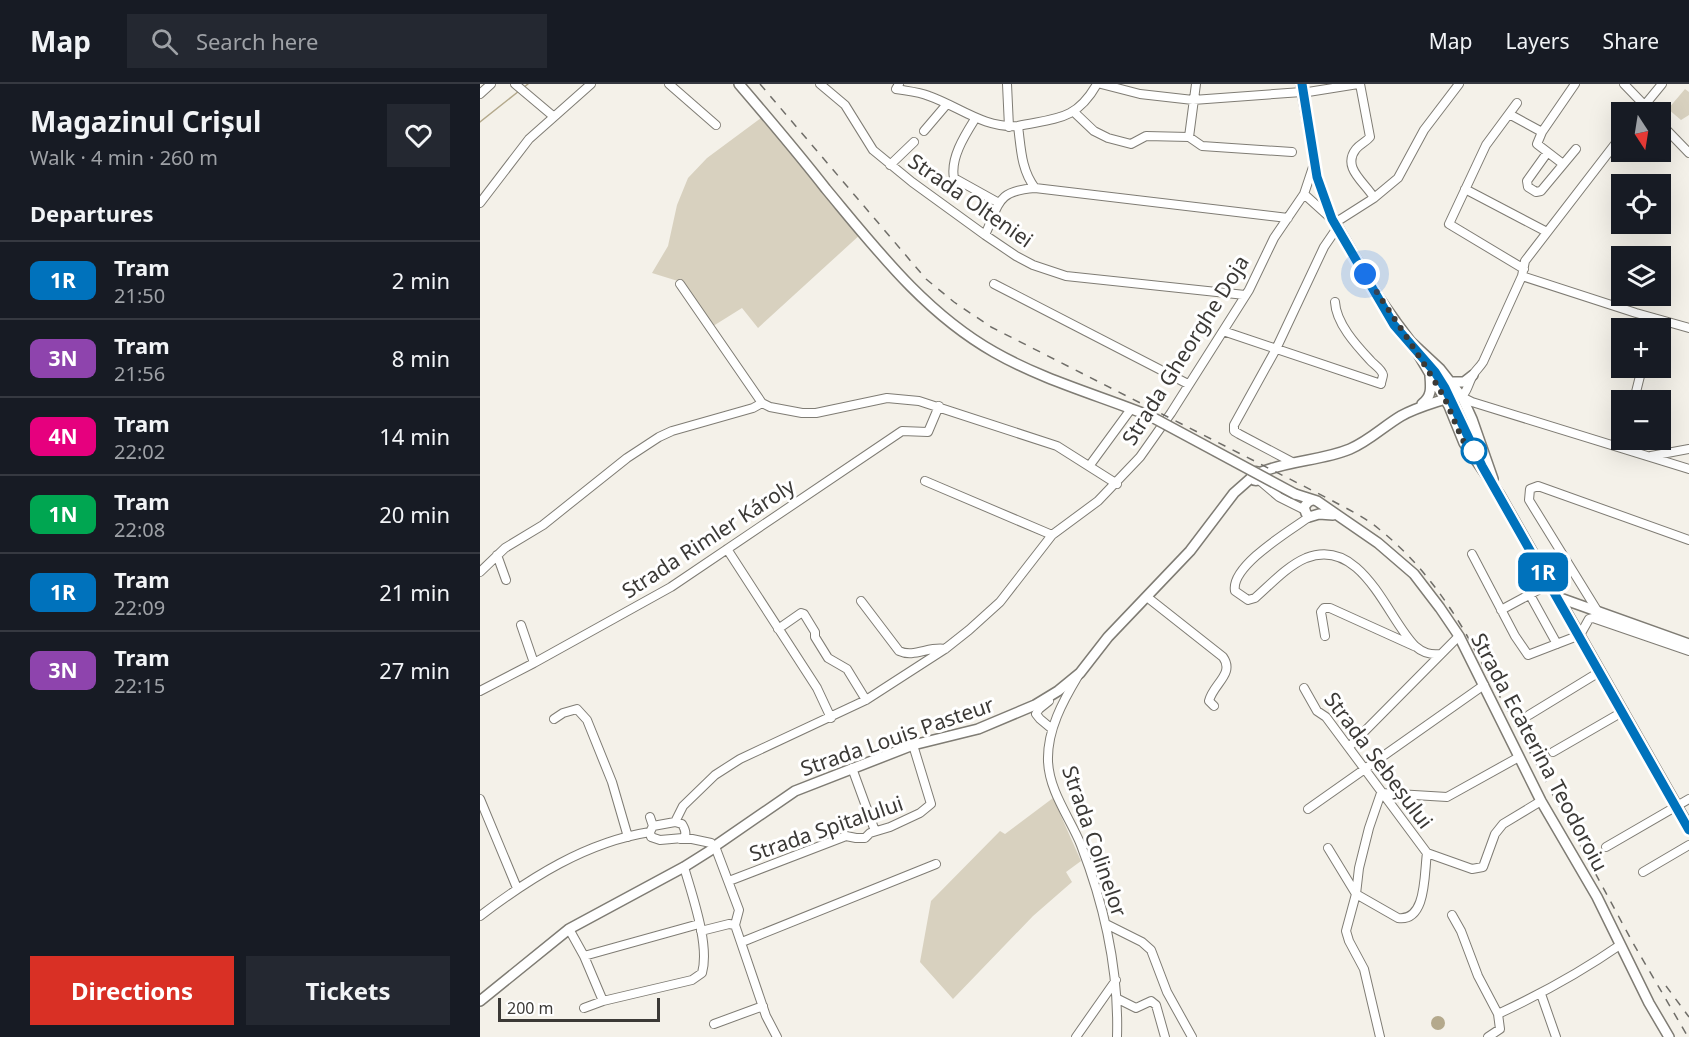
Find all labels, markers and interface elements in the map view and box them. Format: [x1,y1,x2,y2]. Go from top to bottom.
search box [127,14,547,68]
text: Map [30,22,91,60]
icon: search [148,25,181,58]
text: Search here [196,26,318,56]
text: Map [1429,27,1473,55]
text: Layers [1506,27,1570,55]
text: Share [1603,27,1659,55]
text: Magazinul Crișul [30,102,261,140]
north arrow [1611,102,1671,162]
map controls [1611,102,1671,450]
button: heart [387,104,450,167]
text: Walk · 4 min · 260 m [30,144,218,171]
street label: Strada Olteniei [903,147,1039,253]
button: locate [1611,174,1671,234]
text: Departures [30,198,154,228]
button: layers [1611,246,1671,306]
street label: Strada Gheorghe Doja [1115,250,1255,450]
text: Tram [114,252,170,282]
your location [1350,259,1380,289]
text: 2 min [392,265,450,295]
text: 1R [50,266,76,294]
text: 21:50 [114,282,165,309]
button: + [1611,318,1671,378]
text: Tram [114,330,170,360]
text: 8 min [392,343,450,373]
text: 3N [48,344,78,372]
text: 21:56 [114,360,165,387]
button: − [1611,390,1671,450]
text: Tram [114,408,170,438]
text: 14 min [379,421,450,451]
text: 4N [48,422,78,450]
text: 22:02 [114,438,165,465]
unlabelled marker [1461,438,1487,464]
street label: Strada Rimler Károly [616,471,800,604]
text: Tram [114,486,170,516]
text: 20 min [379,499,450,529]
text: 1N [48,500,78,528]
text: 22:08 [114,516,165,543]
line badge: 1R [1516,552,1570,592]
text: 1R [1530,558,1556,586]
text: Tram [114,564,170,594]
text: 21 min [379,577,450,607]
text: 1R [50,578,76,606]
text: 22:09 [114,594,165,621]
street label: Strada Ecaterina Teodoroiu [1465,628,1615,876]
text: Tram [114,642,170,672]
text: 27 min [379,655,450,685]
text: 3N [48,656,78,684]
text: 22:15 [114,672,165,699]
street label: Strada Sebeșului [1318,686,1440,834]
street label: Strada Louis Pasteur [797,690,998,782]
street label: Strada Colinelor [1056,762,1134,920]
street label: Strada Spitalului [745,789,907,867]
button: Directions [30,956,234,1025]
button: Tickets [246,956,450,1025]
scale bar [498,995,660,1022]
text: 200 m [507,997,554,1019]

